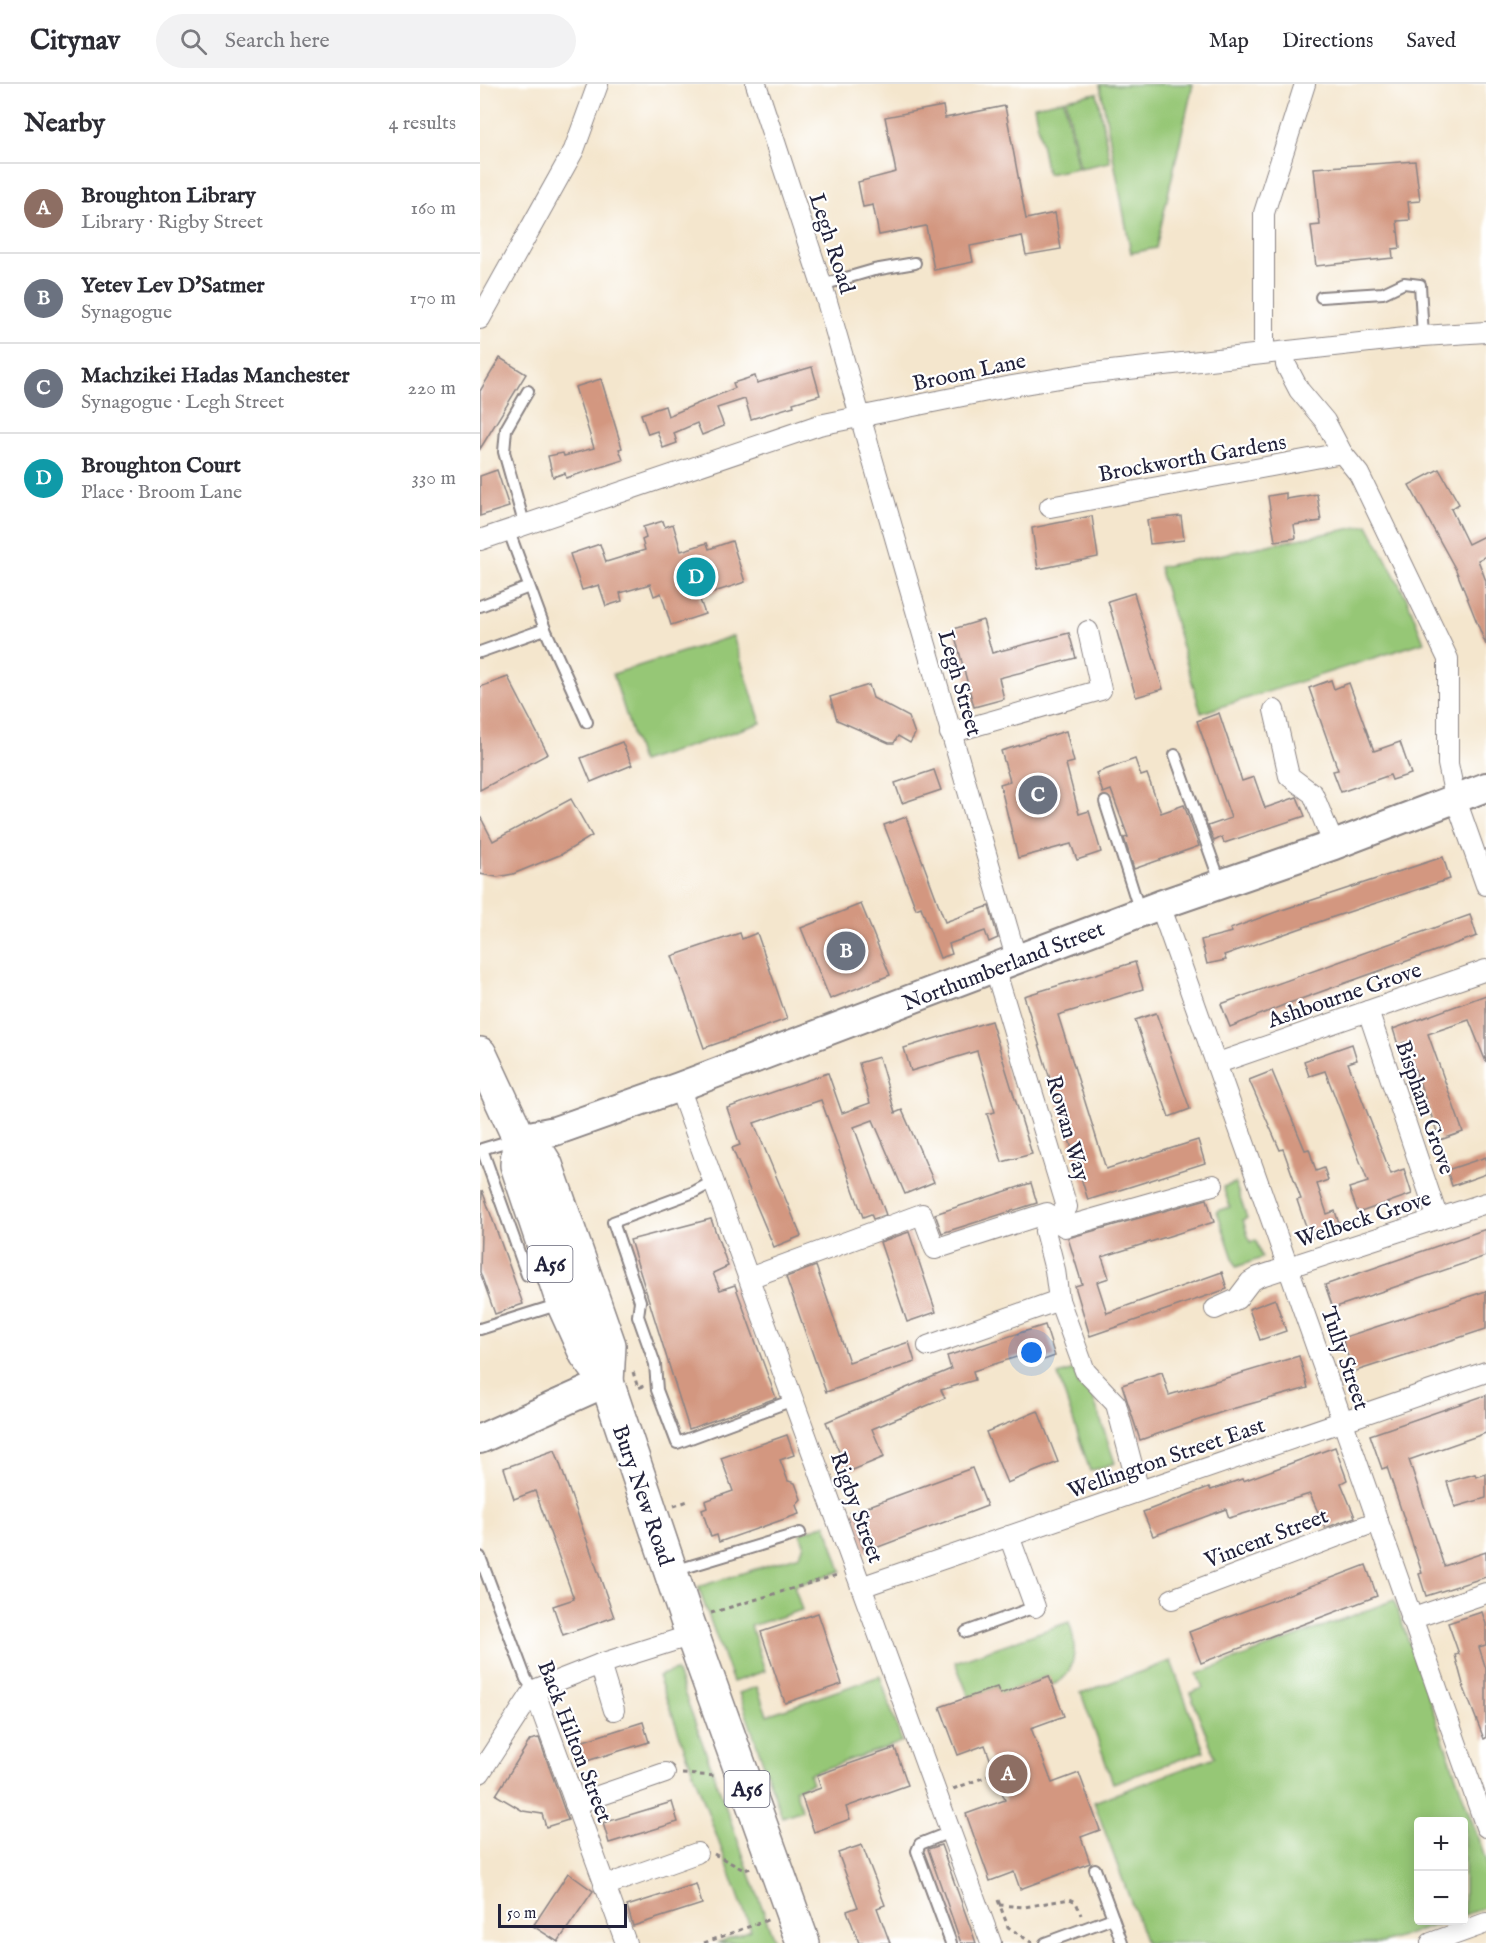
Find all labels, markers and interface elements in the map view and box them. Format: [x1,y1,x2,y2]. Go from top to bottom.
search box [156,14,576,68]
text: Citynav [30,24,120,59]
icon: search [177,25,210,58]
text: Search here [225,27,330,55]
text: Map [1209,28,1249,55]
text: Directions [1282,28,1373,55]
text: Saved [1406,28,1456,55]
text: Nearby [24,107,105,140]
text: 4 results [389,111,456,136]
text: Broughton Library [81,182,256,210]
street label: Legh Road [802,190,861,298]
text: A [37,196,50,221]
text: 160 m [410,196,456,221]
text: Library · Rigby Street [81,210,263,235]
text: Yetev Lev D'Satmer [81,272,265,300]
text: B [37,286,50,311]
text: 170 m [410,286,456,311]
text: Synagogue [81,300,172,325]
street label: Broom Lane [910,347,1029,399]
text: Machzikei Hadas Manchester [81,362,350,390]
text: C [36,376,51,401]
text: 220 m [408,376,456,401]
text: Synagogue · Legh Street [81,390,284,415]
street label: Brockworth Gardens [1096,429,1288,489]
text: Broughton Court [81,452,241,480]
text: D [35,466,52,491]
text: 330 m [411,466,456,491]
text: Place · Broom Lane [81,480,242,505]
pin: D [676,554,716,600]
street label: Legh Street [931,627,988,740]
pin: C [1018,772,1058,818]
street label: Northumberland Street [899,915,1109,1018]
pin: B [826,928,866,974]
street label: Ashbourne Grove [1263,956,1425,1036]
street label: Bispham Grove [1388,1037,1460,1178]
street label: Rowan Way [1039,1073,1096,1185]
street label: Welbeck Grove [1292,1185,1435,1255]
road number: A56 [528,1246,572,1282]
street label: Tully Street [1313,1303,1375,1414]
your location [1017,1338,1046,1367]
street label: Wellington Street East [1064,1412,1269,1506]
street label: Bury New Road [605,1422,679,1570]
street label: Rigby Street [823,1448,889,1568]
street label: Vincent Street [1200,1502,1333,1576]
street label: Back Hilton Street [530,1657,618,1827]
pin: A [988,1752,1028,1796]
road number: A56 [724,1771,770,1807]
map controls [1414,1817,1468,1925]
button: + [1414,1817,1468,1871]
button: − [1414,1871,1468,1925]
scale bar [498,1901,627,1928]
text: 50 m [507,1904,536,1924]

